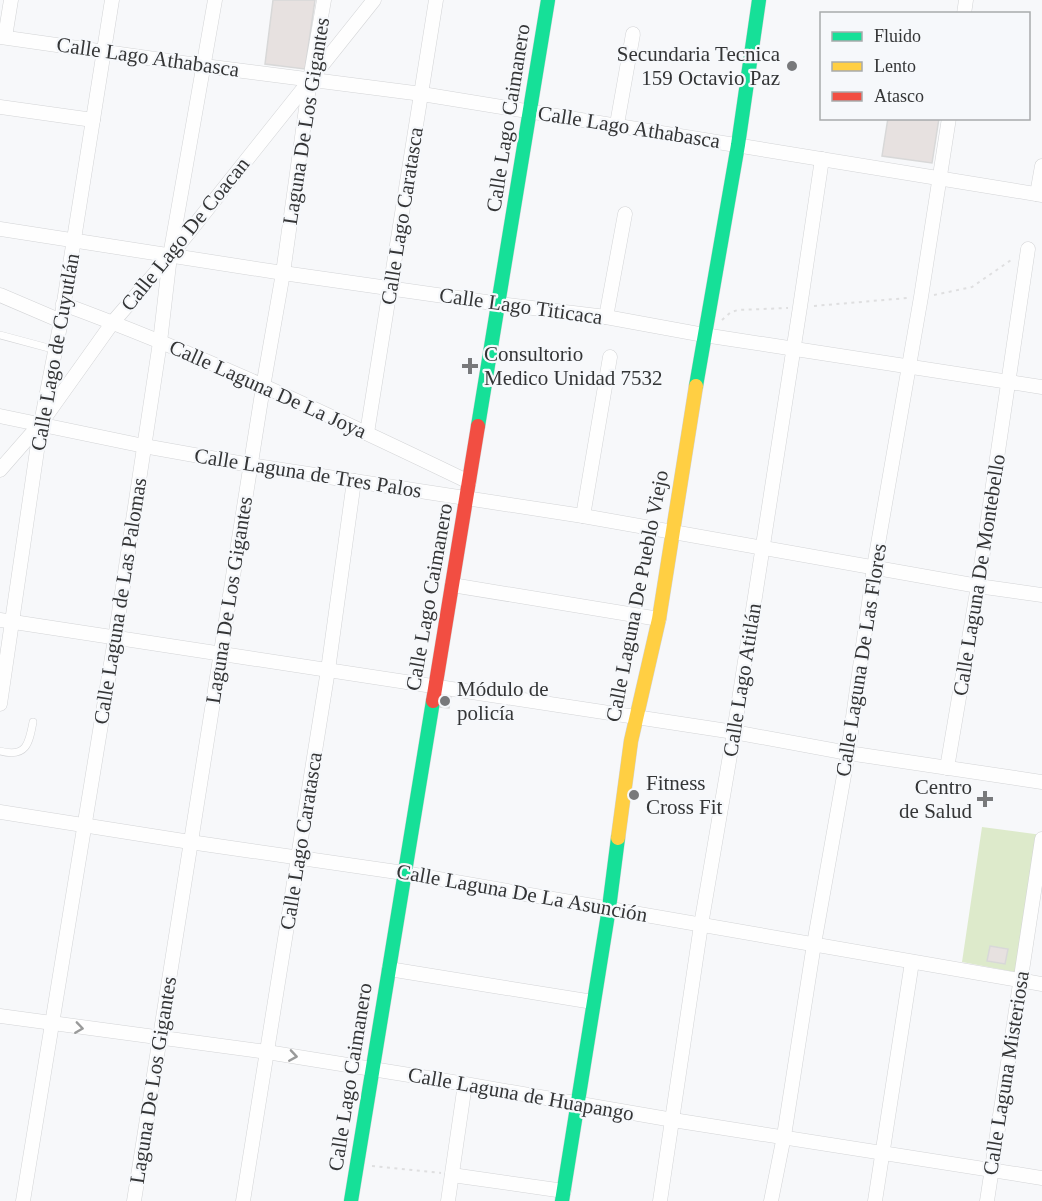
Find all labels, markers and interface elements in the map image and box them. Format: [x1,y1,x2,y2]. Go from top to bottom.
legend [820,12,1030,120]
street label: Laguna De Los Gigantes [278,16,334,226]
street label: Calle Lago Caimanero [481,22,535,214]
text: Fluido [874,26,921,46]
street label: Calle Lago Athabasca [55,32,242,82]
place label: Secundaria Tecnica 159 Octavio Paz [617,42,781,90]
text: Lento [874,56,916,76]
marker: Secundaria Tecnica 159 Octavio Paz [785,59,799,73]
text: Atasco [874,86,924,106]
street label: Calle Lago Athabasca [536,101,723,153]
street label: Calle Lago Caratasca [376,125,428,307]
street label: Calle Lago De Coacan [116,152,255,316]
street label: Calle Lago de Cuyutlán [26,251,84,453]
street label: Calle Lago Titicaca [438,283,605,329]
street label: Calle Laguna De La Joya [166,335,371,444]
place label: Consultorio Medico Unidad 7532 [484,342,662,390]
marker: Consultorio Medico Unidad 7532 [461,357,479,375]
street label: Calle Laguna de Tres Palos [193,443,423,503]
street label: Calle Laguna De Montebello [948,452,1010,698]
street label: Calle Laguna De Pueblo Viejo [601,468,673,724]
street label: Calle Laguna de Las Palomas [89,476,151,726]
street label: Laguna De Los Gigantes [201,495,257,705]
street label: Calle Lago Caimanero [401,501,457,693]
street label: Calle Laguna De Las Flores [831,542,891,778]
street label: Calle Lago Atitlán [718,601,766,758]
place label: Módulo de policía [457,677,549,725]
marker: Módulo de policía [438,694,452,708]
street label: Calle Lago Caratasca [275,750,327,932]
place label: Fitness Cross Fit [646,771,723,819]
place label: Centro de Salud [899,775,972,823]
marker: Fitness Cross Fit [627,788,641,802]
marker: Centro de Salud [976,790,994,808]
street label: Calle Laguna De La Asunción [395,859,650,927]
street label: Calle Laguna Misteriosa [978,969,1034,1177]
street label: Laguna De Los Gigantes [125,975,181,1185]
street label: Calle Lago Caimanero [323,981,377,1173]
one-way arrow [74,1021,83,1033]
one-way arrow [288,1050,297,1062]
street label: Calle Laguna de Huapango [406,1062,636,1126]

